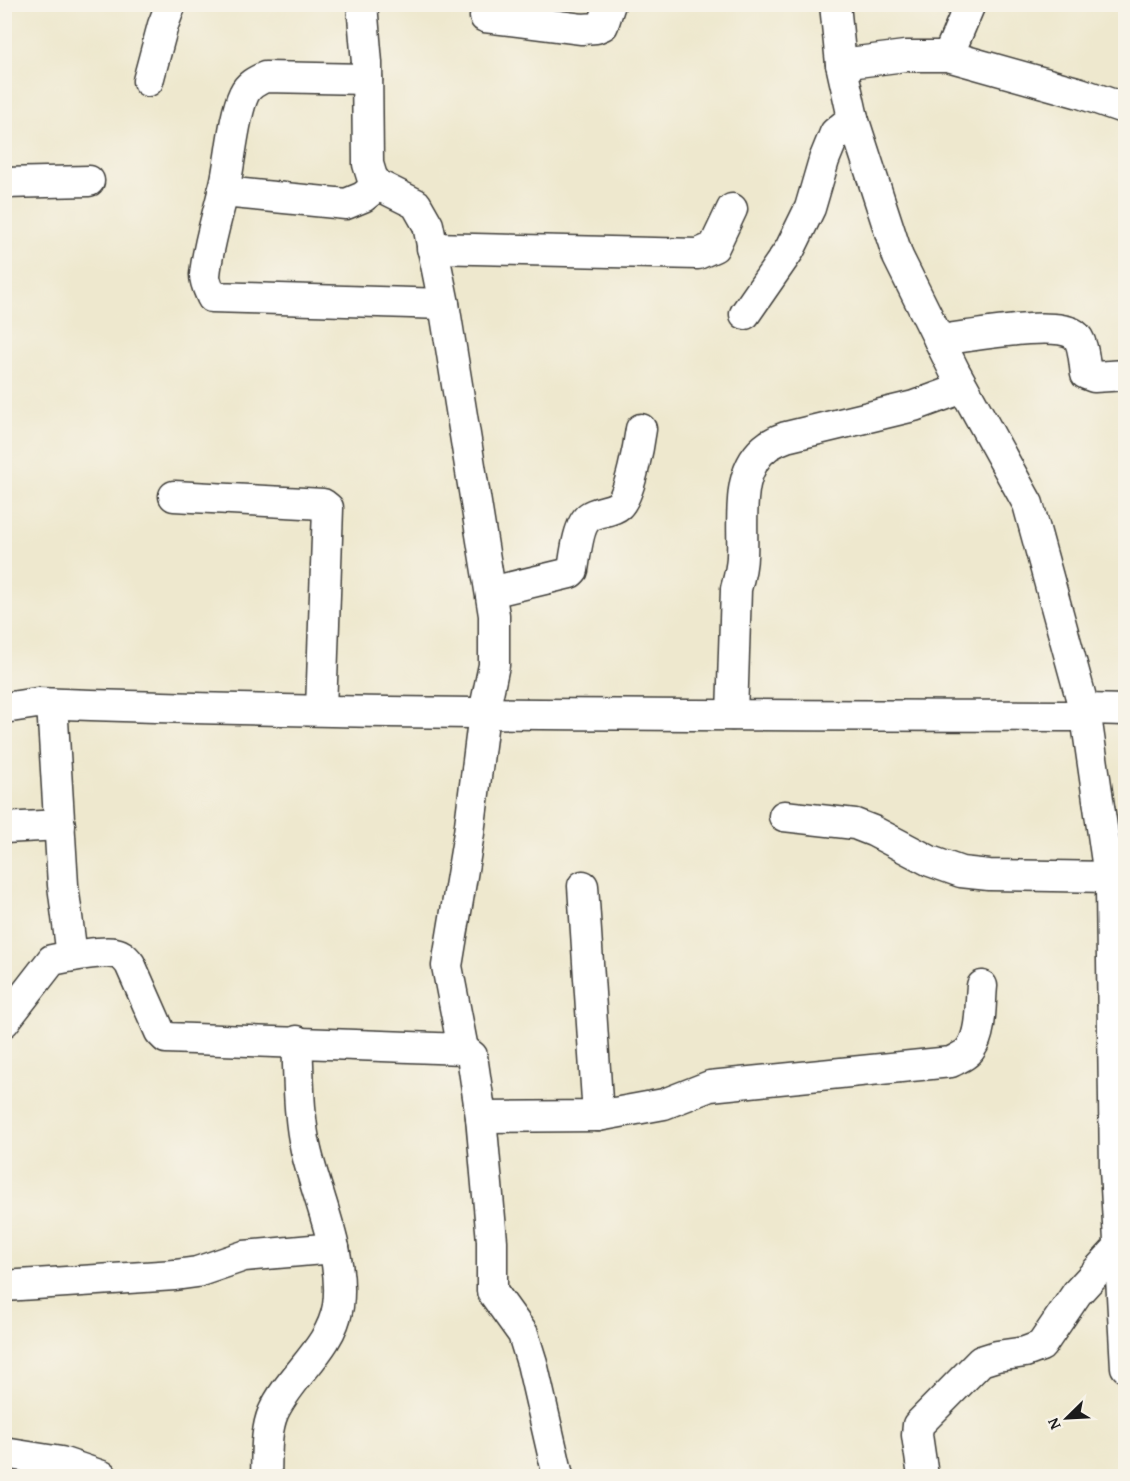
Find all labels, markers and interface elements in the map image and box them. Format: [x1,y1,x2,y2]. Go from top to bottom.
north arrow [1037,1388,1097,1448]
text: N [1040,1414,1066,1434]

